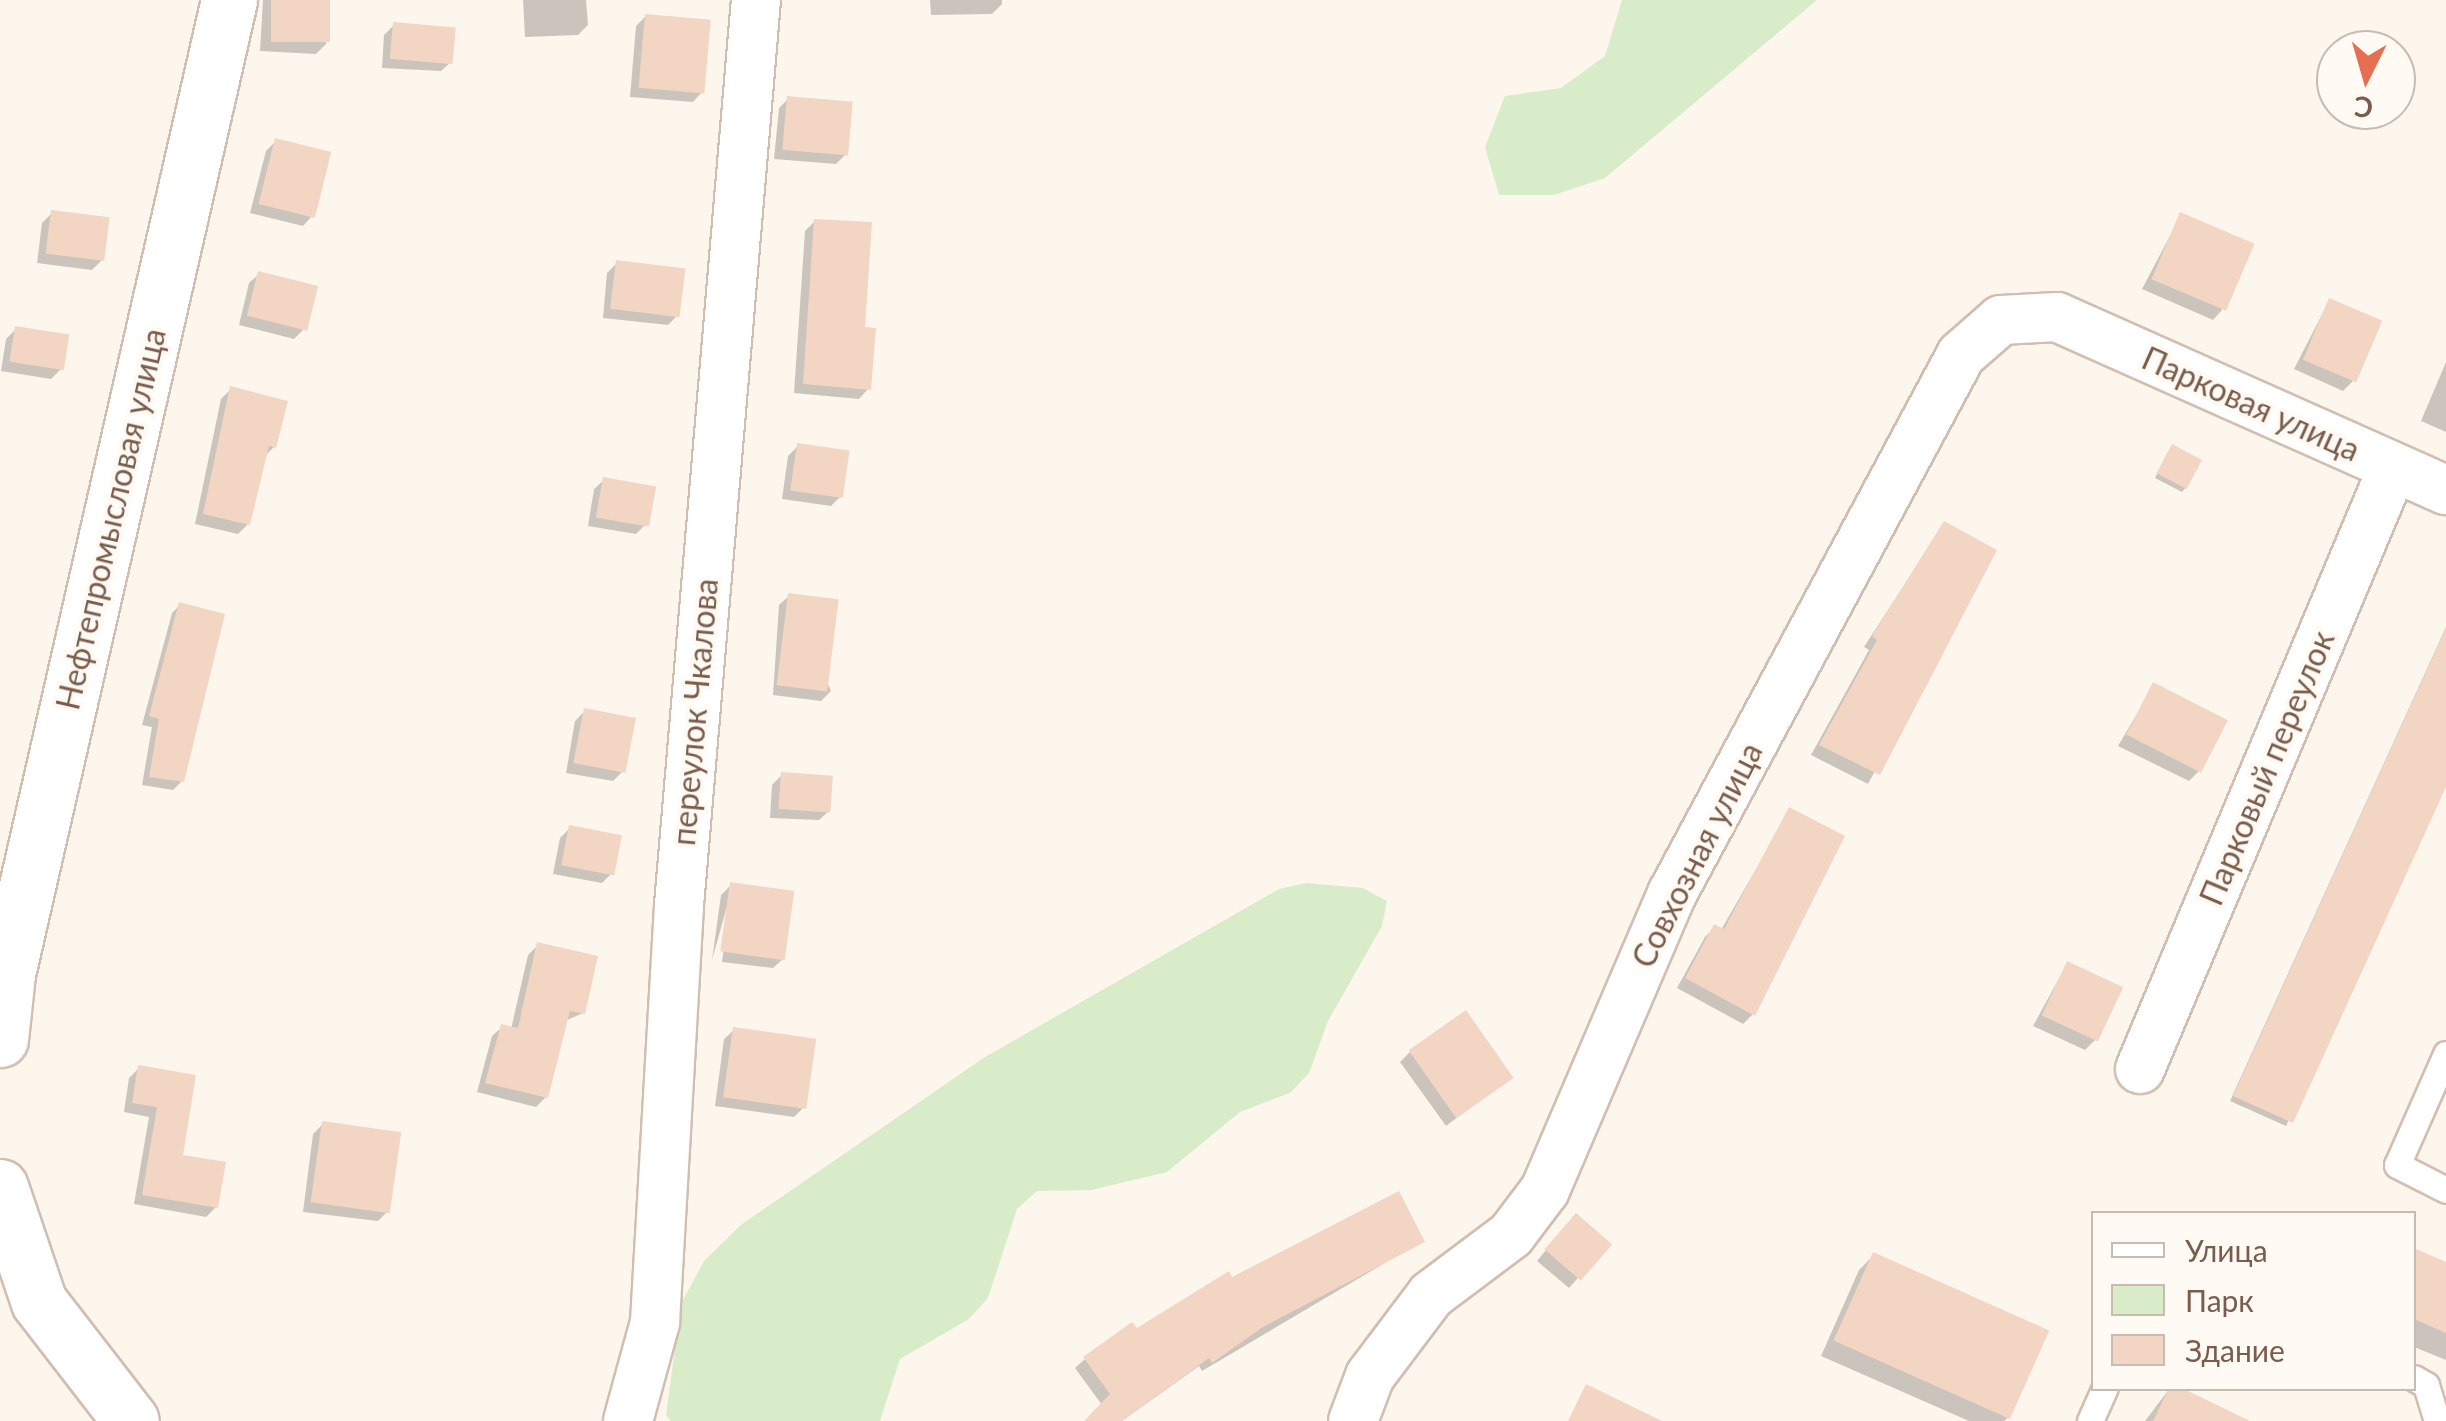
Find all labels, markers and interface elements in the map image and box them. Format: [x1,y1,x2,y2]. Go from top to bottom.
north arrow [2316,30,2416,130]
text: С [2353,90,2374,126]
street label: Нефтепромысловая улица [48,325,174,713]
street label: Парковая улица [2136,339,2366,469]
street label: переулок Чкалова [664,577,726,847]
street label: Парковый переулок [2192,625,2342,911]
street label: Совхозная улица [1624,736,1770,974]
legend [2091,1211,2416,1391]
text: Улица [2185,1232,2268,1268]
text: Парк [2185,1282,2254,1318]
text: Здание [2185,1332,2285,1368]

